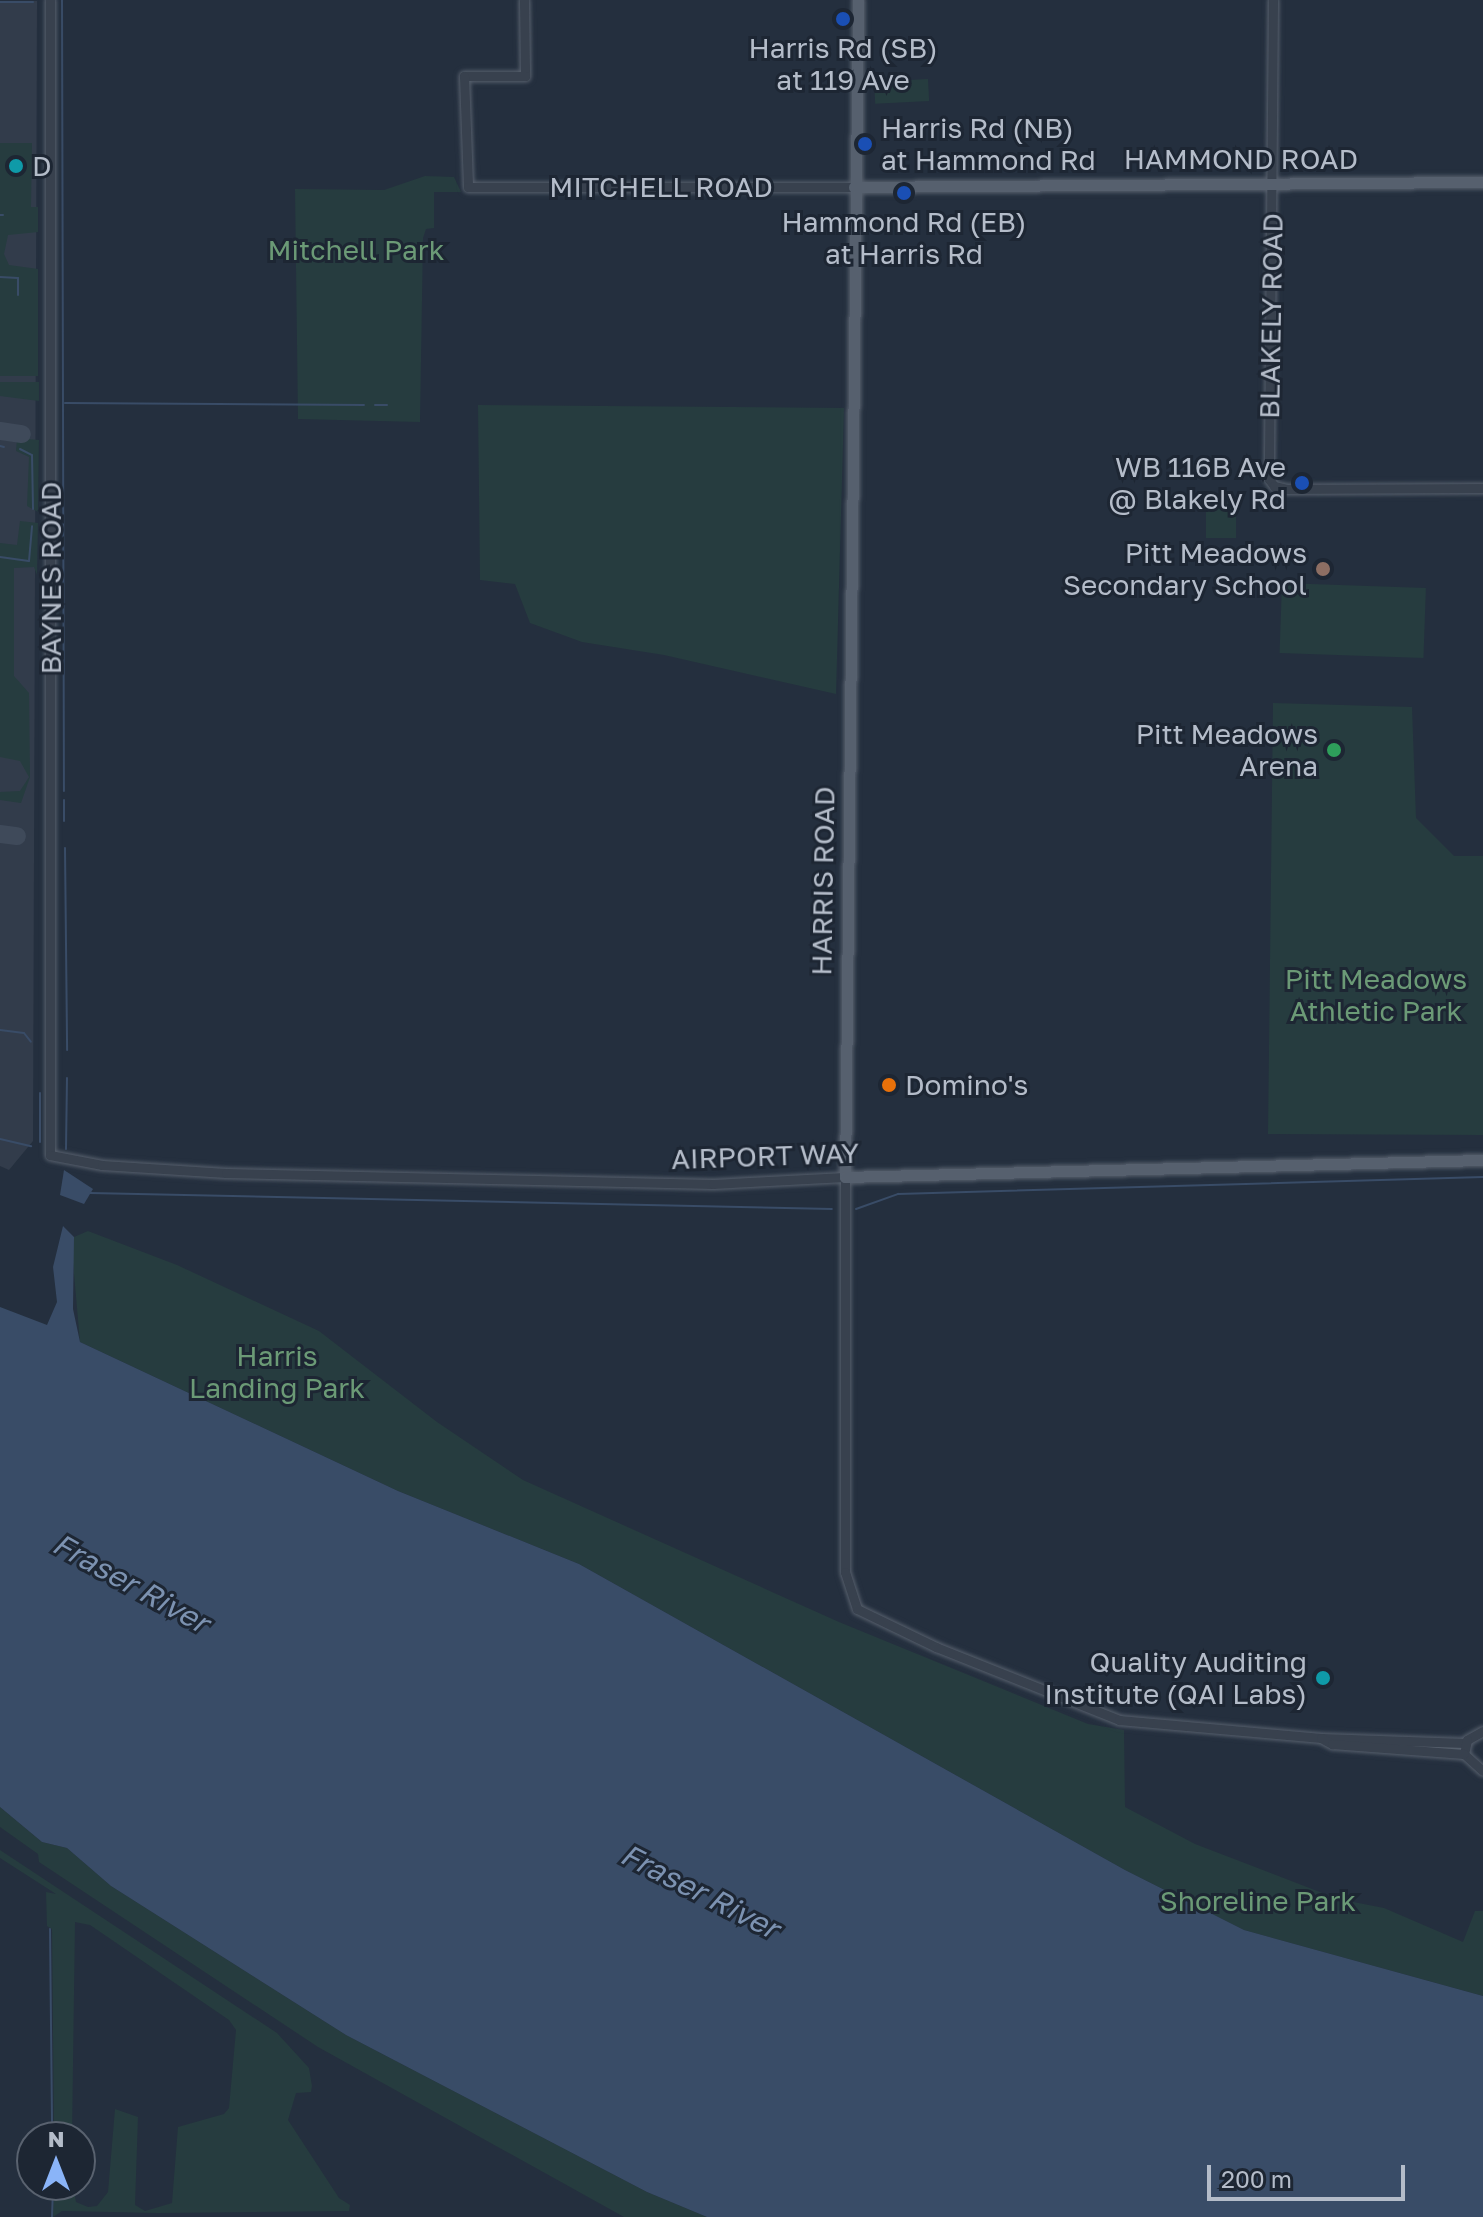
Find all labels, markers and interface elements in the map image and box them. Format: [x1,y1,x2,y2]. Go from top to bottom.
marker: Harris Rd (SB) at 119 Ave [834,10,852,28]
place label: Harris Rd (SB) at 119 Ave [748,31,938,97]
place label: Harris Rd (NB) at Hammond Rd [881,111,1096,177]
marker: Harris Rd (NB) at Hammond Rd [856,135,874,153]
street label: HAMMOND ROAD [1124,142,1358,176]
place label: D [32,149,52,183]
marker: D [7,157,25,175]
street label: MITCHELL ROAD [549,170,773,204]
marker: Hammond Rd (EB) at Harris Rd [895,184,913,202]
place label: Hammond Rd (EB) at Harris Rd [782,205,1026,271]
street label: BLAKELY ROAD [1252,213,1290,419]
park label: Mitchell Park [267,233,445,267]
place label: WB 116B Ave @ Blakely Rd [1108,450,1286,516]
marker: WB 116B Ave @ Blakely Rd [1293,474,1311,492]
street label: BAYNES ROAD [34,482,68,674]
place label: Pitt Meadows Secondary School [1063,536,1307,602]
marker: Pitt Meadows Secondary School [1314,560,1332,578]
place label: Pitt Meadows Arena [1136,717,1318,783]
marker: Pitt Meadows Arena [1325,741,1343,759]
street label: HARRIS ROAD [805,786,841,976]
park label: Pitt Meadows Athletic Park [1285,962,1467,1028]
place label: Domino's [905,1068,1028,1102]
marker: Domino's [880,1076,898,1094]
street label: AIRPORT WAY [671,1136,859,1176]
park label: Harris Landing Park [189,1339,365,1405]
water label: Fraser River [47,1525,215,1641]
place label: Quality Auditing Institute (QAI Labs) [1044,1645,1307,1711]
marker: Quality Auditing Institute (QAI Labs) [1314,1669,1332,1687]
water label: Fraser River [615,1836,785,1946]
park label: Shoreline Park [1160,1884,1356,1918]
north arrow [16,2121,96,2201]
text: N [48,2125,64,2152]
scale bar [1211,2149,1409,2199]
text: 200 m [1221,2164,1292,2193]

